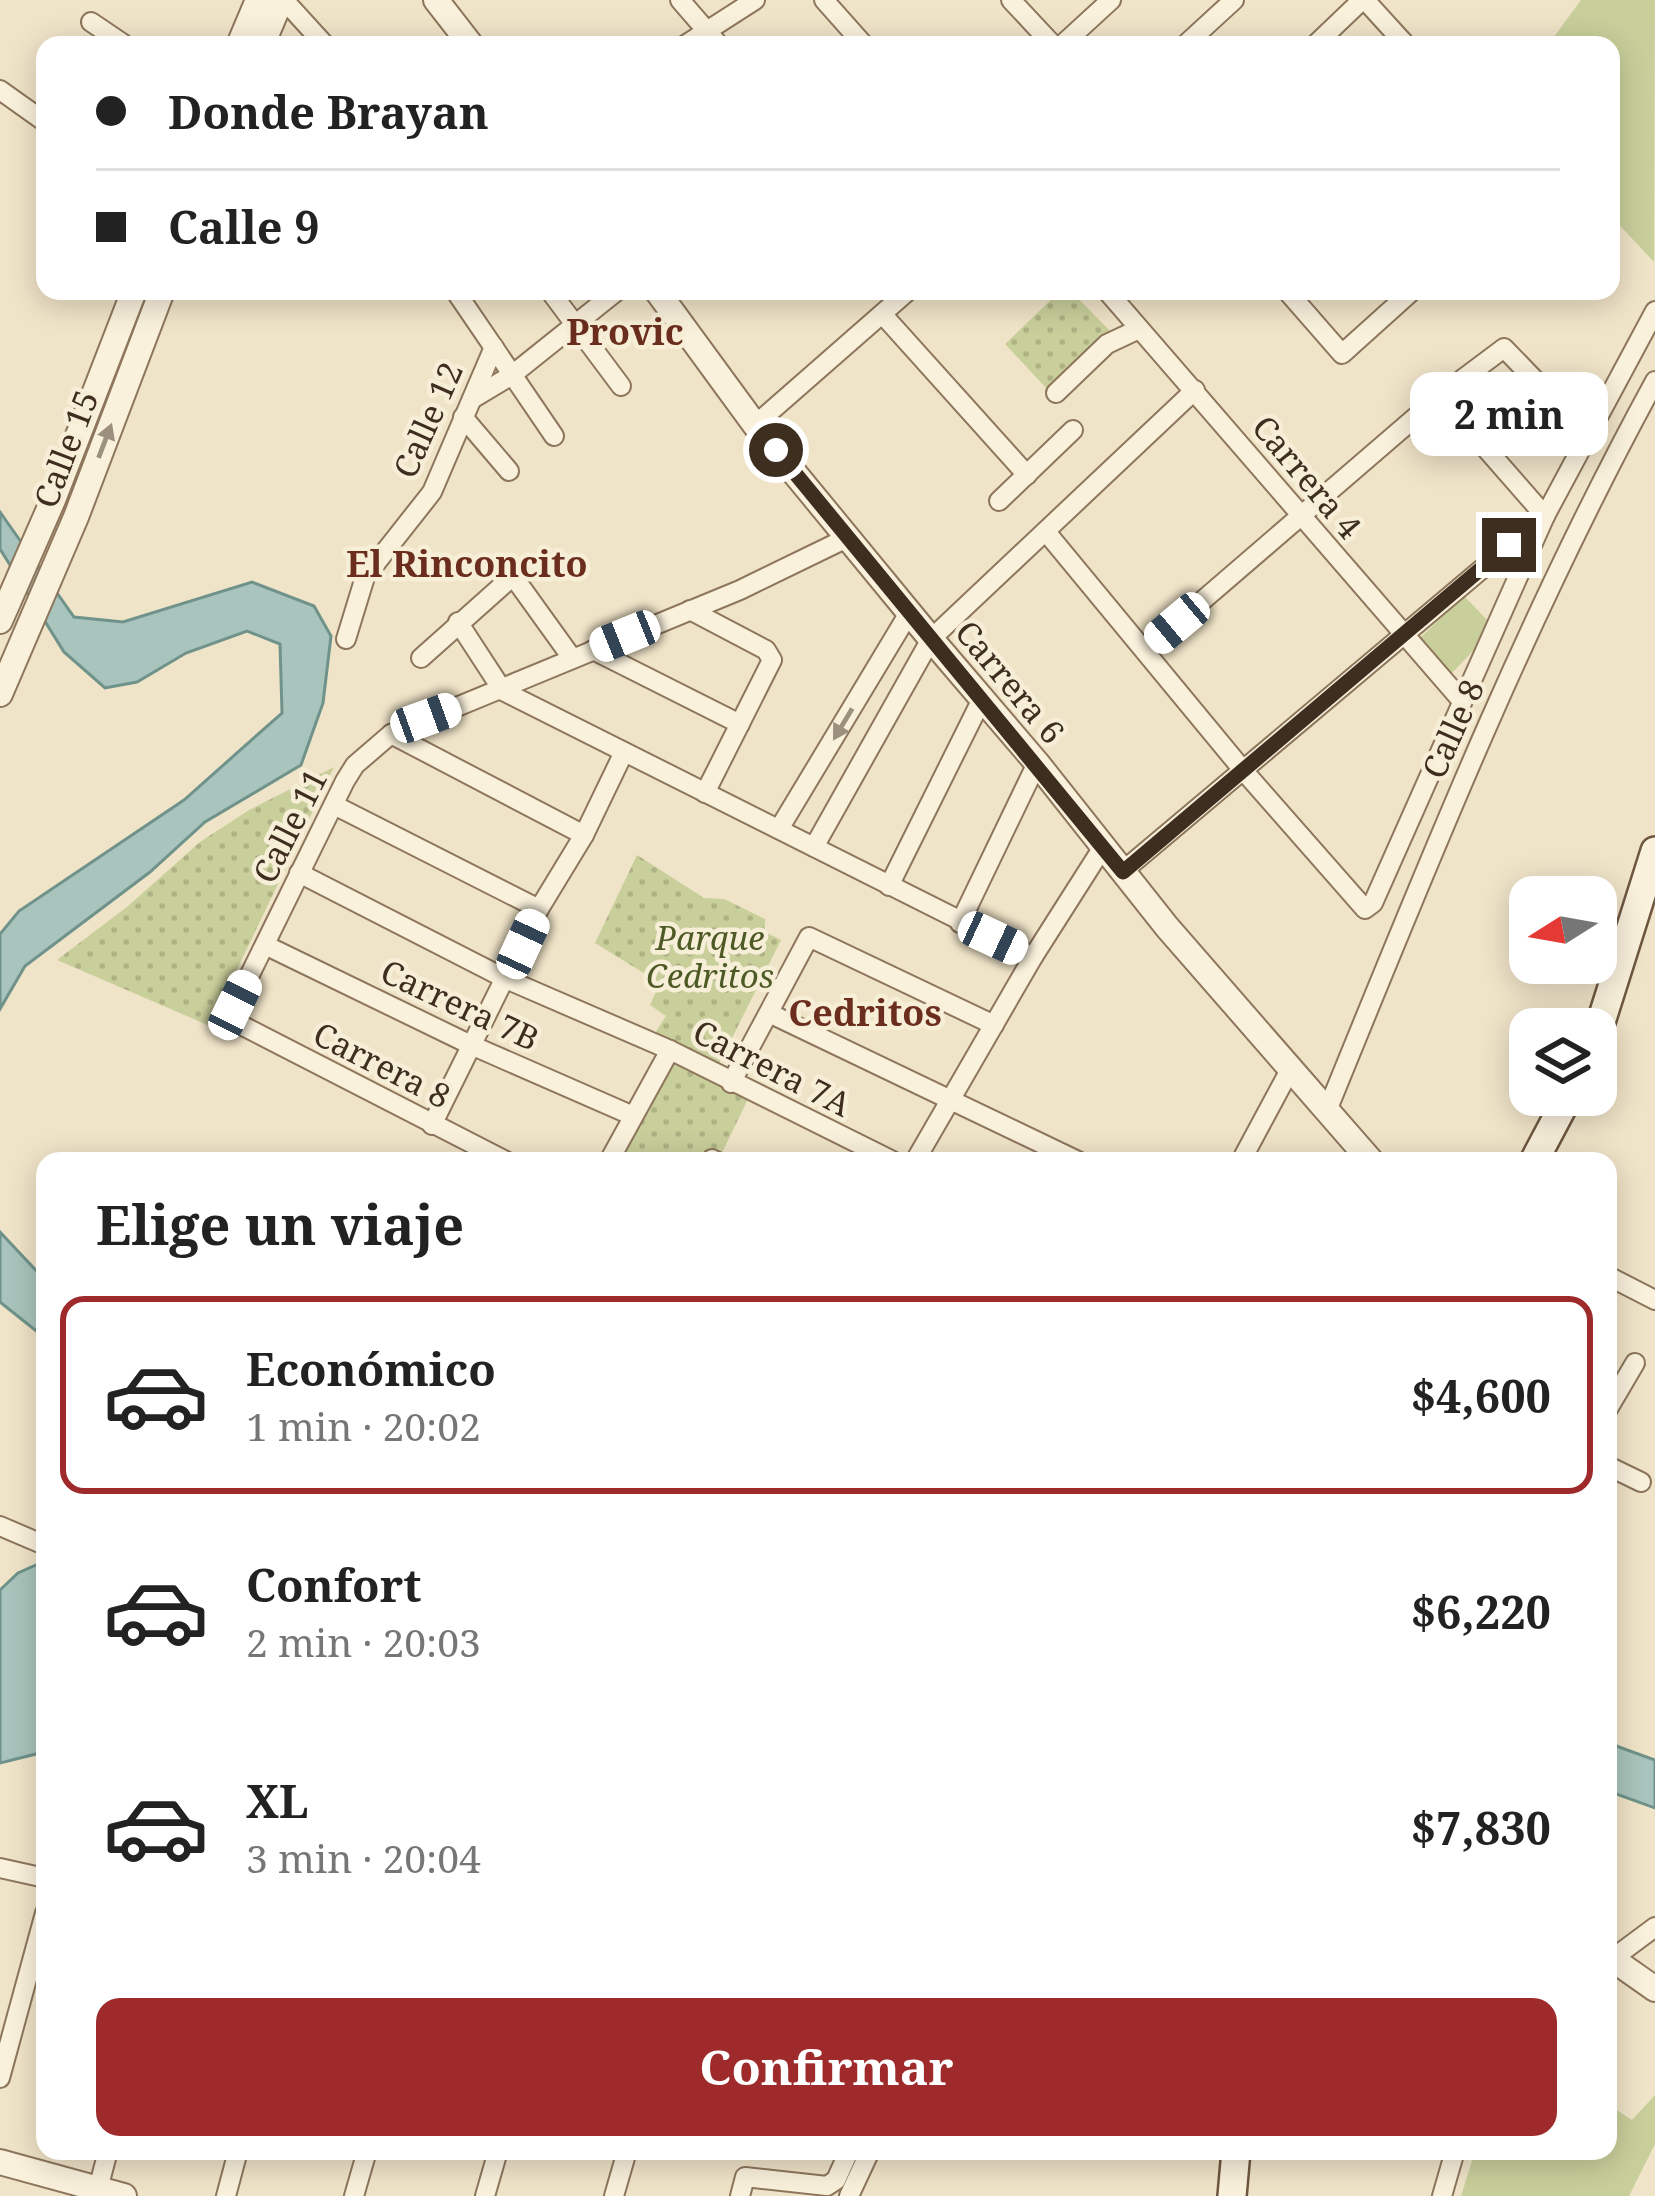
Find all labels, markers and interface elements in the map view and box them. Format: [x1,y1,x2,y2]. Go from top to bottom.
text: Donde Brayan [168,81,489,142]
text: Calle 9 [168,196,320,257]
district label: Provic [566,307,684,356]
street label: Calle 12 [382,355,473,485]
callout: 2 min [1410,371,1608,455]
street label: Calle 15 [23,384,108,514]
text: 2 min [1454,387,1564,440]
street label: Carrera 4 [1243,405,1372,548]
one-way arrow [97,422,115,458]
route start [749,423,803,477]
route end [1482,518,1536,572]
district label: El Rinconcito [346,539,588,588]
car [1138,586,1216,660]
car [585,606,665,666]
street label: Carrera 6 [946,610,1075,753]
street label: Calle 8 [1411,672,1494,785]
car [386,689,466,747]
one-way arrow [833,707,854,741]
street label: Calle 11 [242,761,337,891]
north arrow [1509,876,1617,984]
map controls [1509,876,1617,1116]
car [491,904,555,984]
car [953,906,1033,970]
park label: Parque Cedritos [646,915,774,998]
street label: Carrera 7B [374,948,547,1061]
car [203,965,267,1045]
district label: Cedritos [788,988,942,1037]
button: layers [1509,1008,1617,1116]
street label: Carrera 7A [686,1009,859,1127]
street label: Carrera 8 [306,1011,458,1118]
text: Elige un viaje [96,1187,464,1261]
text: Económico [246,1338,496,1399]
icon: car [102,1341,210,1449]
text: $4,600 [1411,1365,1551,1426]
text: 1 min · 20:02 [246,1399,481,1452]
text: Confort [246,1554,421,1615]
icon: car [102,1557,210,1665]
text: $6,220 [1411,1581,1551,1642]
text: 2 min · 20:03 [246,1615,481,1668]
text: XL [246,1770,308,1831]
icon: car [102,1773,210,1881]
text: $7,830 [1411,1797,1551,1858]
text: 3 min · 20:04 [246,1831,481,1884]
button: Confirmar [96,1998,1557,2136]

